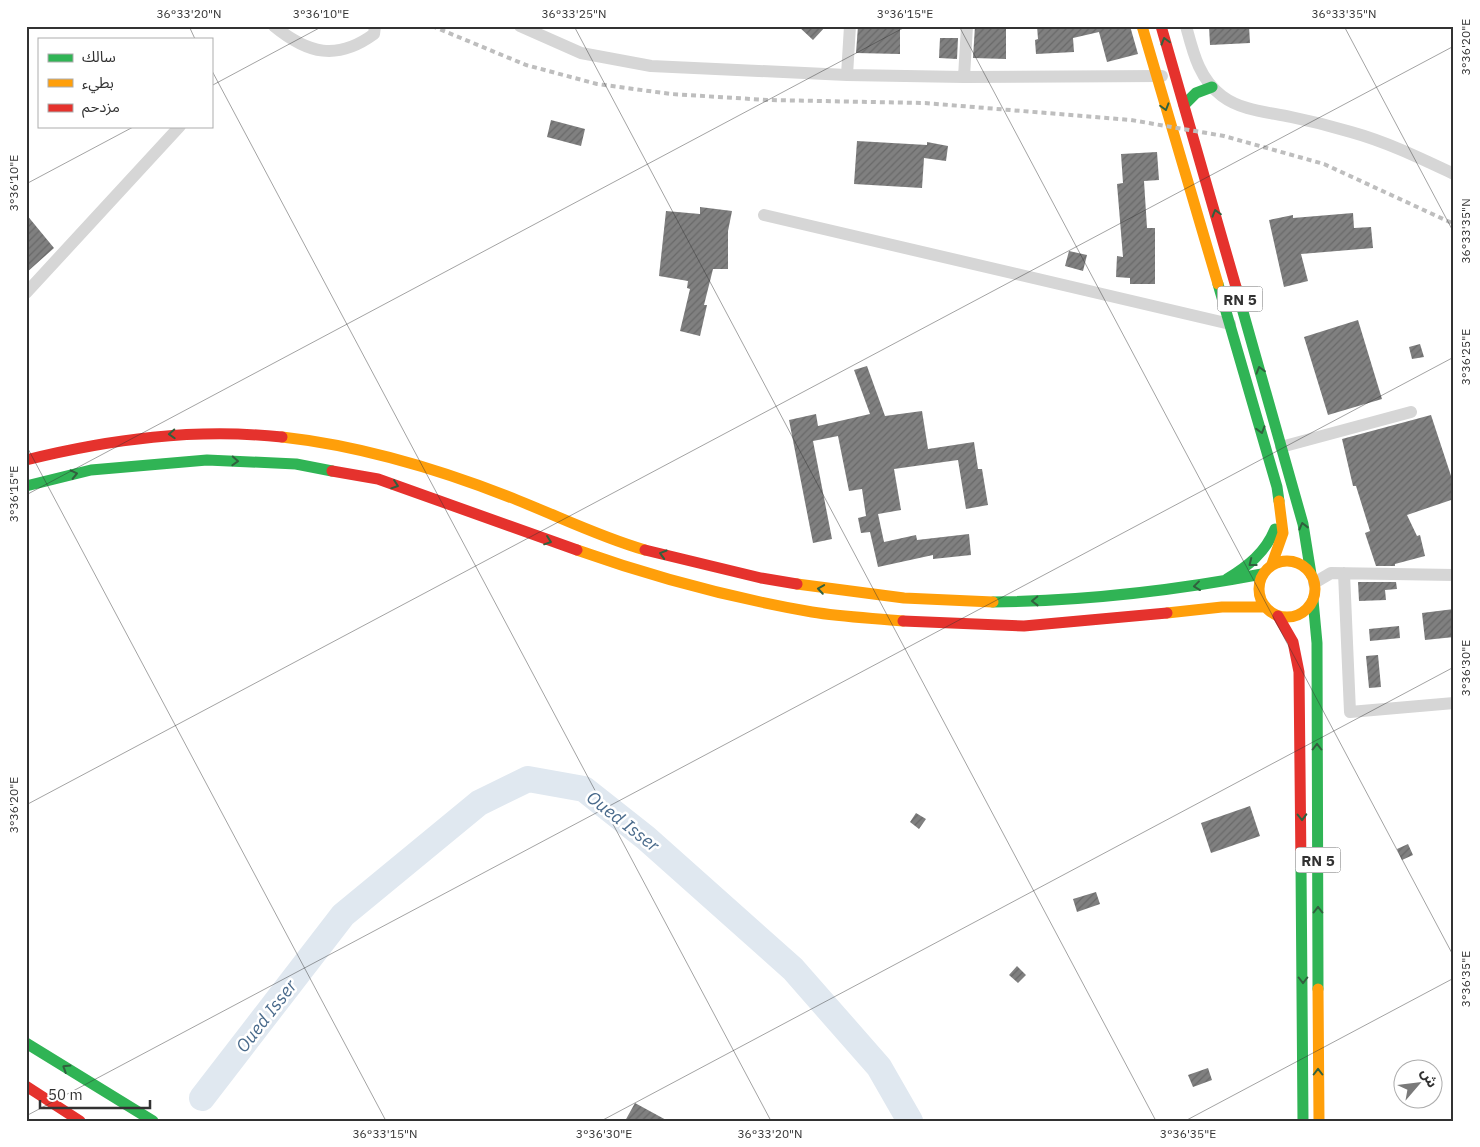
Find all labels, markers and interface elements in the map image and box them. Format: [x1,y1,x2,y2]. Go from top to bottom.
text: 36°33'20"N [156,6,222,21]
text: 3°36'10"E [293,6,349,21]
text: 36°33'25"N [541,6,607,21]
text: 3°36'15"E [877,6,933,21]
text: 36°33'35"N [1311,6,1377,21]
text: 3°36'20"E [1458,19,1473,75]
one-way arrow [1161,37,1171,45]
legend [38,38,212,128]
text: سالك [82,47,116,66]
text: بطيء [82,73,114,94]
text: مزدحم [82,97,120,118]
one-way arrow [1159,102,1169,110]
text: 3°36'10"E [6,155,21,211]
text: 36°33'35"N [1458,198,1473,264]
one-way arrow [1211,210,1221,218]
road number: RN 5 [1218,286,1262,312]
text: 3°36'25"E [1458,329,1473,385]
one-way arrow [1255,365,1266,374]
one-way arrow [1256,426,1266,434]
one-way arrow [168,429,176,440]
one-way arrow [232,456,239,466]
text: 3°36'15"E [6,466,21,522]
one-way arrow [69,469,78,480]
one-way arrow [391,479,399,489]
one-way arrow [1298,522,1309,531]
one-way arrow [543,535,552,545]
one-way arrow [659,549,667,559]
one-way arrow [1248,557,1257,566]
one-way arrow [1193,580,1201,591]
one-way arrow [817,585,825,595]
one-way arrow [1031,596,1039,606]
text: 3°36'30"E [1458,640,1473,696]
one-way arrow [1312,743,1322,750]
text: 3°36'20"E [6,777,21,833]
water label: Oued Isser [582,786,664,857]
one-way arrow [1297,814,1307,821]
road number: RN 5 [1296,848,1340,872]
one-way arrow [1313,905,1323,913]
text: 3°36'35"E [1458,951,1473,1007]
water label: Oued Isser [231,975,302,1057]
one-way arrow [1298,976,1308,984]
north arrow [1392,1060,1442,1110]
one-way arrow [63,1064,72,1074]
text: ش [1417,1065,1442,1091]
one-way arrow [1313,1068,1323,1076]
scale bar [40,1077,150,1109]
text: 50 m [48,1085,83,1104]
text: 36°33'15"N [352,1126,418,1141]
text: 3°36'30"E [576,1126,632,1141]
text: 36°33'20"N [737,1126,803,1141]
text: 3°36'35"E [1160,1126,1216,1141]

